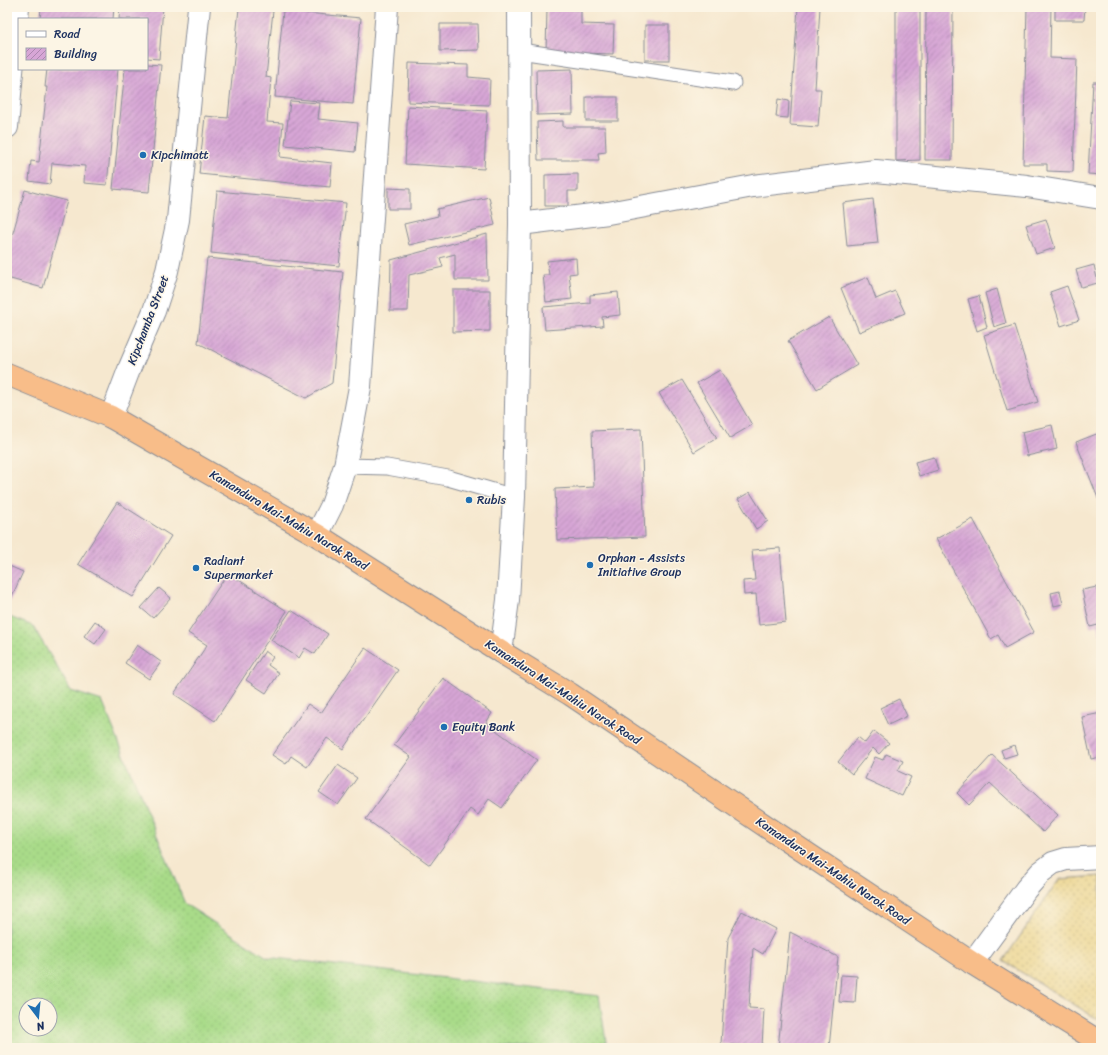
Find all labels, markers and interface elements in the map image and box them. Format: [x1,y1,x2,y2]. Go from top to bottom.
legend [18,18,148,70]
text: Road [54,23,81,45]
text: Building [54,43,97,65]
place label: Kipchimatt [151,144,209,166]
marker: Kipchimatt [138,150,148,160]
street label: Kipchamba Street [121,272,175,368]
street label: Kamandura Mai-Mahiu Narok Road [205,464,374,577]
place label: Rubis [477,489,507,511]
marker: Rubis [464,495,474,505]
place label: Orphan - Assists Initiative Group [597,547,685,583]
place label: Radiant Supermarket [204,550,274,586]
marker: Orphan - Assists Initiative Group [585,560,595,570]
marker: Radiant Supermarket [191,563,201,573]
street label: Kamandura Mai-Mahiu Narok Road [480,633,647,752]
place label: Equity Bank [452,716,516,738]
marker: Equity Bank [439,722,449,732]
street label: Kamandura Mai-Mahiu Narok Road [751,811,916,932]
north arrow [18,997,58,1037]
text: N [34,1016,48,1036]

